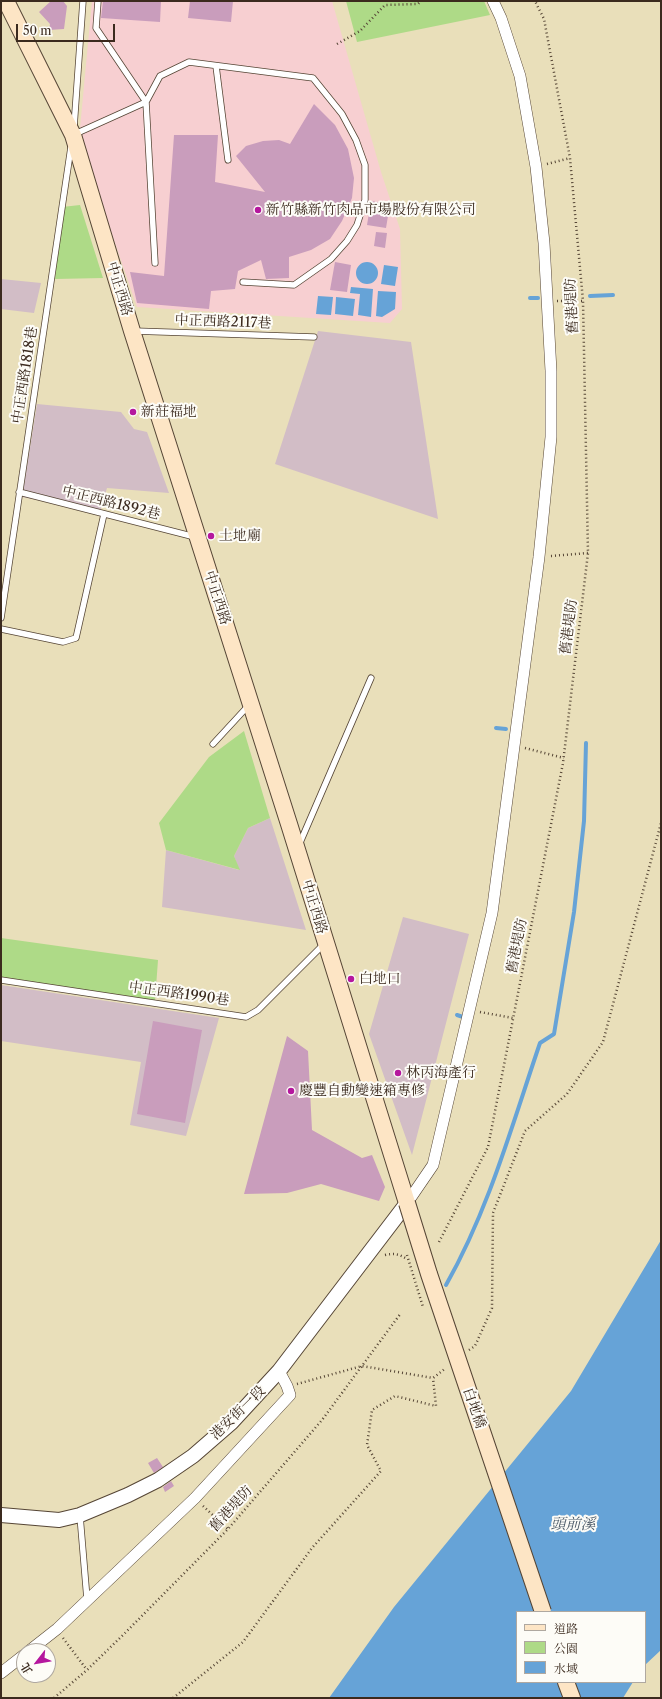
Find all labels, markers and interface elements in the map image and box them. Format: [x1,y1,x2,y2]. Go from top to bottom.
scale bar [18,16,117,42]
text: 50 m [23,23,52,38]
place label: 新竹縣新竹肉品市場股份有限公司 [266,202,476,218]
marker: 新竹縣新竹肉品市場股份有限公司 [253,205,263,215]
street label: 中正西路 [103,260,135,318]
street label: 舊港堤防 [562,278,582,334]
street label: 中正西路2117巷 [174,312,272,332]
street label: 中正西路1818巷 [9,325,41,425]
place label: 新莊福地 [141,404,197,420]
marker: 新莊福地 [128,407,138,417]
street label: 中正西路1892巷 [60,483,162,523]
place label: 土地廟 [219,528,261,544]
marker: 土地廟 [206,531,216,541]
street label: 中正西路 [200,569,234,627]
street label: 舊港堤防 [557,598,581,656]
street label: 中正西路 [298,878,330,936]
street label: 舊港堤防 [503,917,531,975]
place label: 白地口 [359,971,401,987]
marker: 白地口 [346,974,356,984]
street label: 中正西路1990巷 [128,979,230,1009]
place label: 林丙海產行 [406,1065,476,1081]
marker: 林丙海產行 [393,1068,403,1078]
place label: 慶豐自動變速箱專修 [299,1083,425,1099]
marker: 慶豐自動變速箱專修 [286,1086,296,1096]
street label: 港安街一段 [207,1383,269,1443]
street label: 白地橋 [459,1385,489,1431]
street label: 舊港堤防 [206,1483,256,1535]
water label: 頭前溪 [551,1516,595,1534]
legend [516,1611,646,1683]
text: 道路 [554,1621,578,1636]
text: 公園 [554,1641,578,1656]
north arrow [16,1643,56,1683]
text: 北 [18,1660,35,1677]
text: 水域 [554,1661,578,1676]

